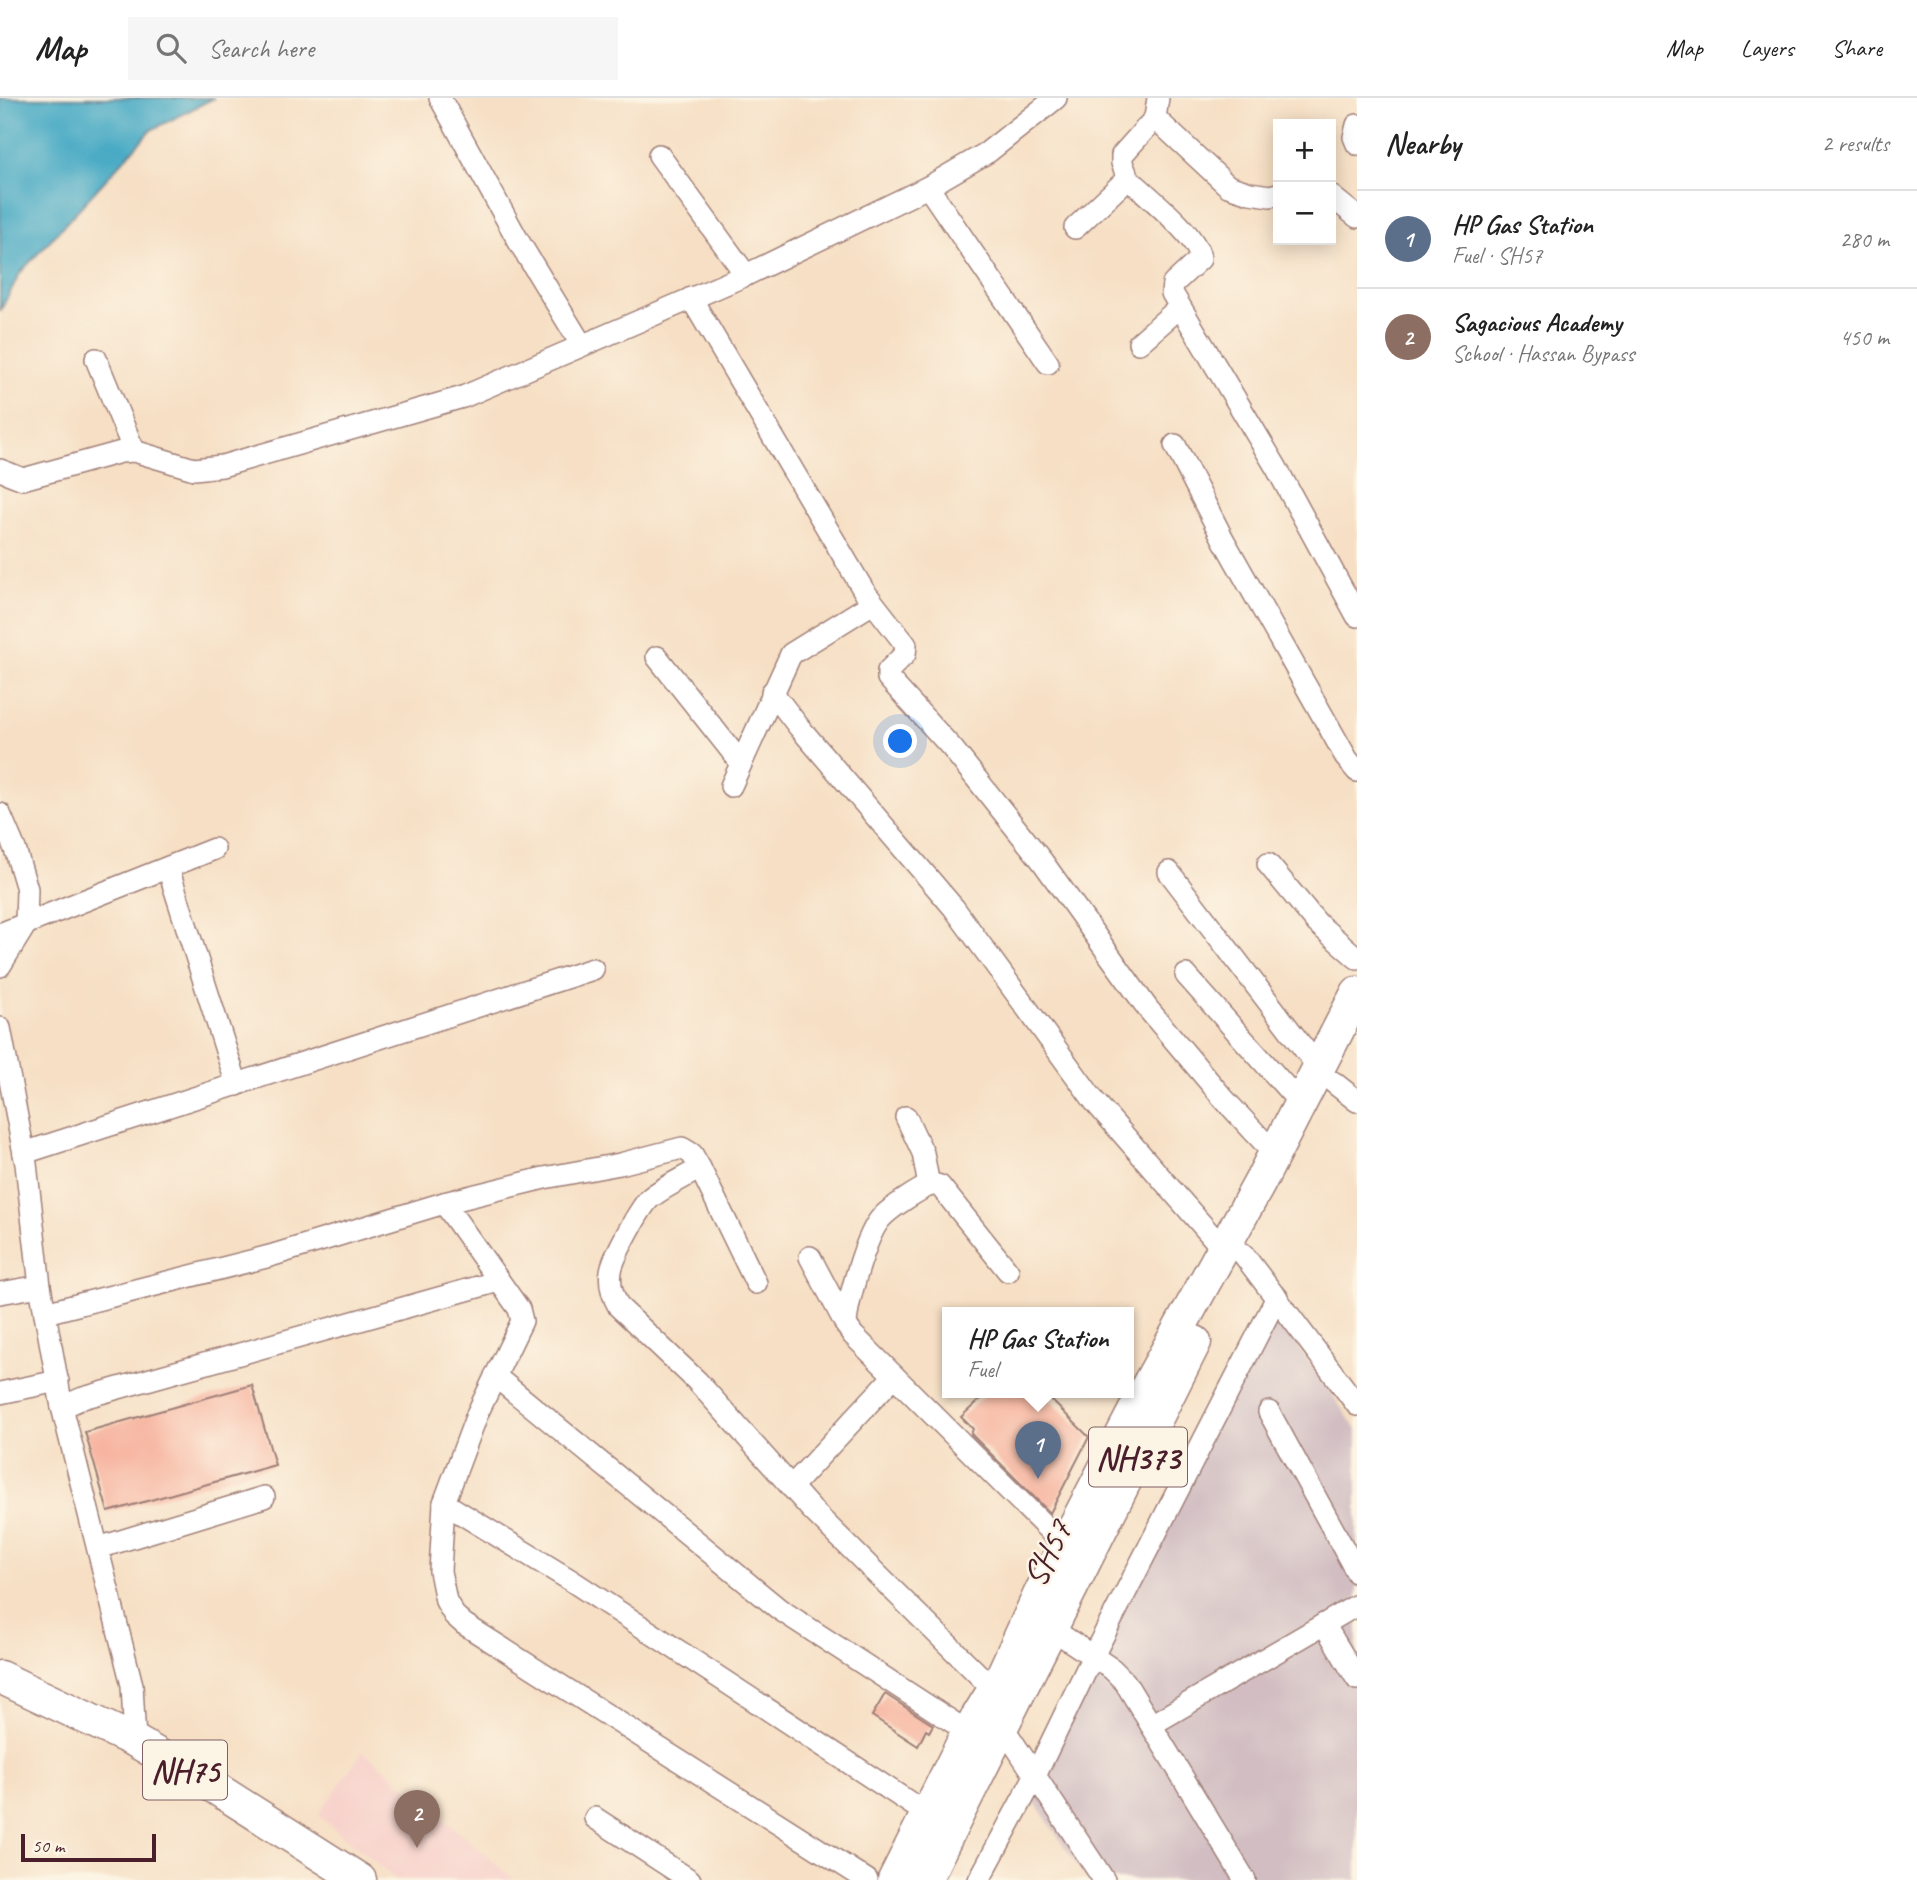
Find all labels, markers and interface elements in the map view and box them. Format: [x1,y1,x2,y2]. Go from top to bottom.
search box [128,17,618,80]
text: Map [35,27,86,69]
icon: search [152,29,190,67]
text: Search here [208,32,314,65]
text: Map [1666,33,1703,63]
text: Layers [1741,33,1794,63]
text: Share [1832,33,1882,63]
map controls [1273,119,1336,245]
button: + [1273,119,1336,182]
text: Nearby [1385,125,1461,163]
text: 2 results [1822,129,1889,158]
button: − [1273,182,1336,245]
text: HP Gas Station [1452,208,1593,241]
text: 1 [1403,225,1413,254]
text: 280 m [1840,225,1889,254]
text: Fuel · SH57 [1452,241,1542,270]
text: Sagacious Academy [1452,306,1622,339]
text: 2 [1403,323,1413,352]
text: 450 m [1840,323,1889,352]
text: School · Hassan Bypass [1452,339,1634,368]
your location [883,724,917,758]
popup [942,1307,1134,1398]
text: HP Gas Station [968,1322,1108,1355]
text: Fuel [968,1355,998,1384]
pin: 1 [1015,1421,1061,1479]
road number: NH373 [1089,1428,1187,1486]
street label: SH57 [1012,1511,1084,1594]
road number: NH75 [143,1740,227,1800]
pin: 2 [394,1790,440,1848]
scale bar [21,1831,156,1863]
text: 50 m [32,1834,64,1858]

